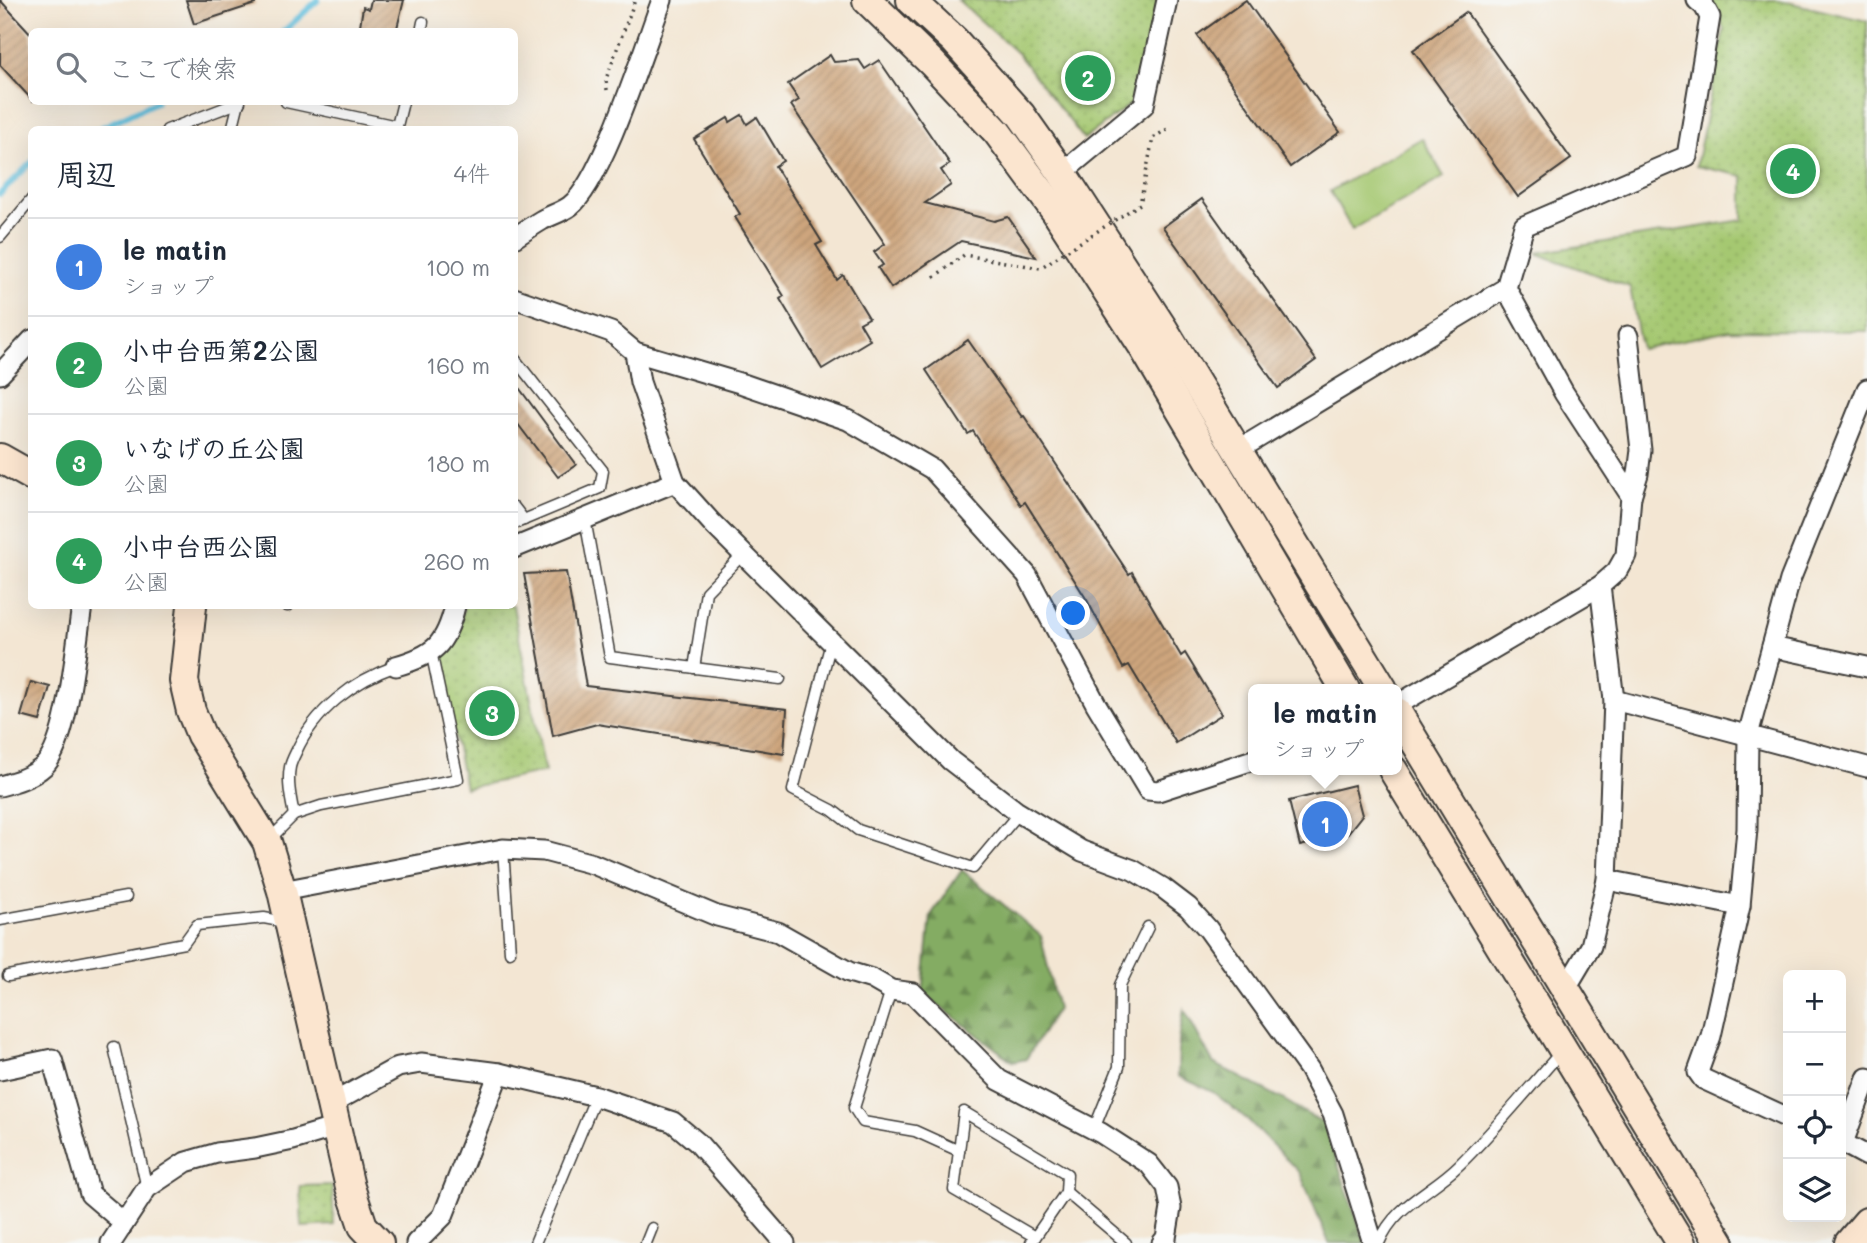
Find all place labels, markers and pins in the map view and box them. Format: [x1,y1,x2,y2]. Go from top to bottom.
pin: 2 [1065,52,1111,104]
pin: 4 [1770,145,1816,197]
pin: 3 [469,687,515,739]
pin: 1 [1302,798,1348,850]

